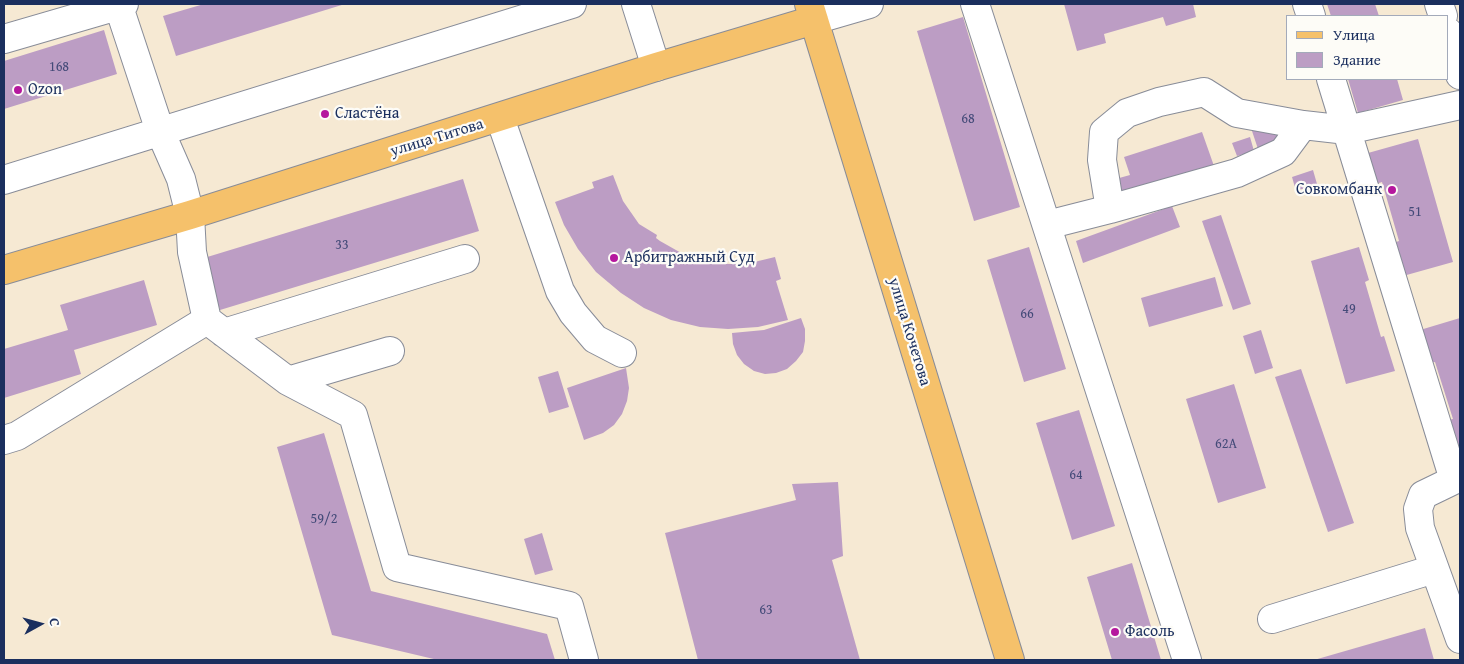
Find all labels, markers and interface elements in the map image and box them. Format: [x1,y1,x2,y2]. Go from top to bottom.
legend [1286,15,1449,80]
text: Улица [1333,24,1375,45]
text: Здание [1333,49,1381,70]
house number: 168 [49,59,69,75]
place label: Ozon [28,80,62,100]
marker: Ozon [12,84,24,96]
place label: Сластёна [335,104,399,124]
marker: Сластёна [319,108,331,120]
house number: 68 [961,111,975,127]
street label: улица Титова [388,115,486,161]
place label: Совкомбанк [1296,180,1382,200]
marker: Совкомбанк [1386,184,1398,196]
house number: 51 [1408,204,1422,220]
house number: 33 [335,237,349,253]
place label: Арбитражный Суд [624,248,755,268]
marker: Арбитражный Суд [608,252,620,264]
street label: улица Кочетова [883,276,935,388]
house number: 49 [1342,301,1356,317]
house number: 66 [1020,306,1034,322]
house number: 62А [1215,436,1237,452]
house number: 64 [1069,467,1083,483]
house number: 59/2 [311,511,337,527]
north arrow [15,599,65,649]
house number: 63 [759,602,773,618]
text: С [44,617,65,627]
place label: Фасоль [1125,622,1175,642]
marker: Фасоль [1109,626,1121,638]

